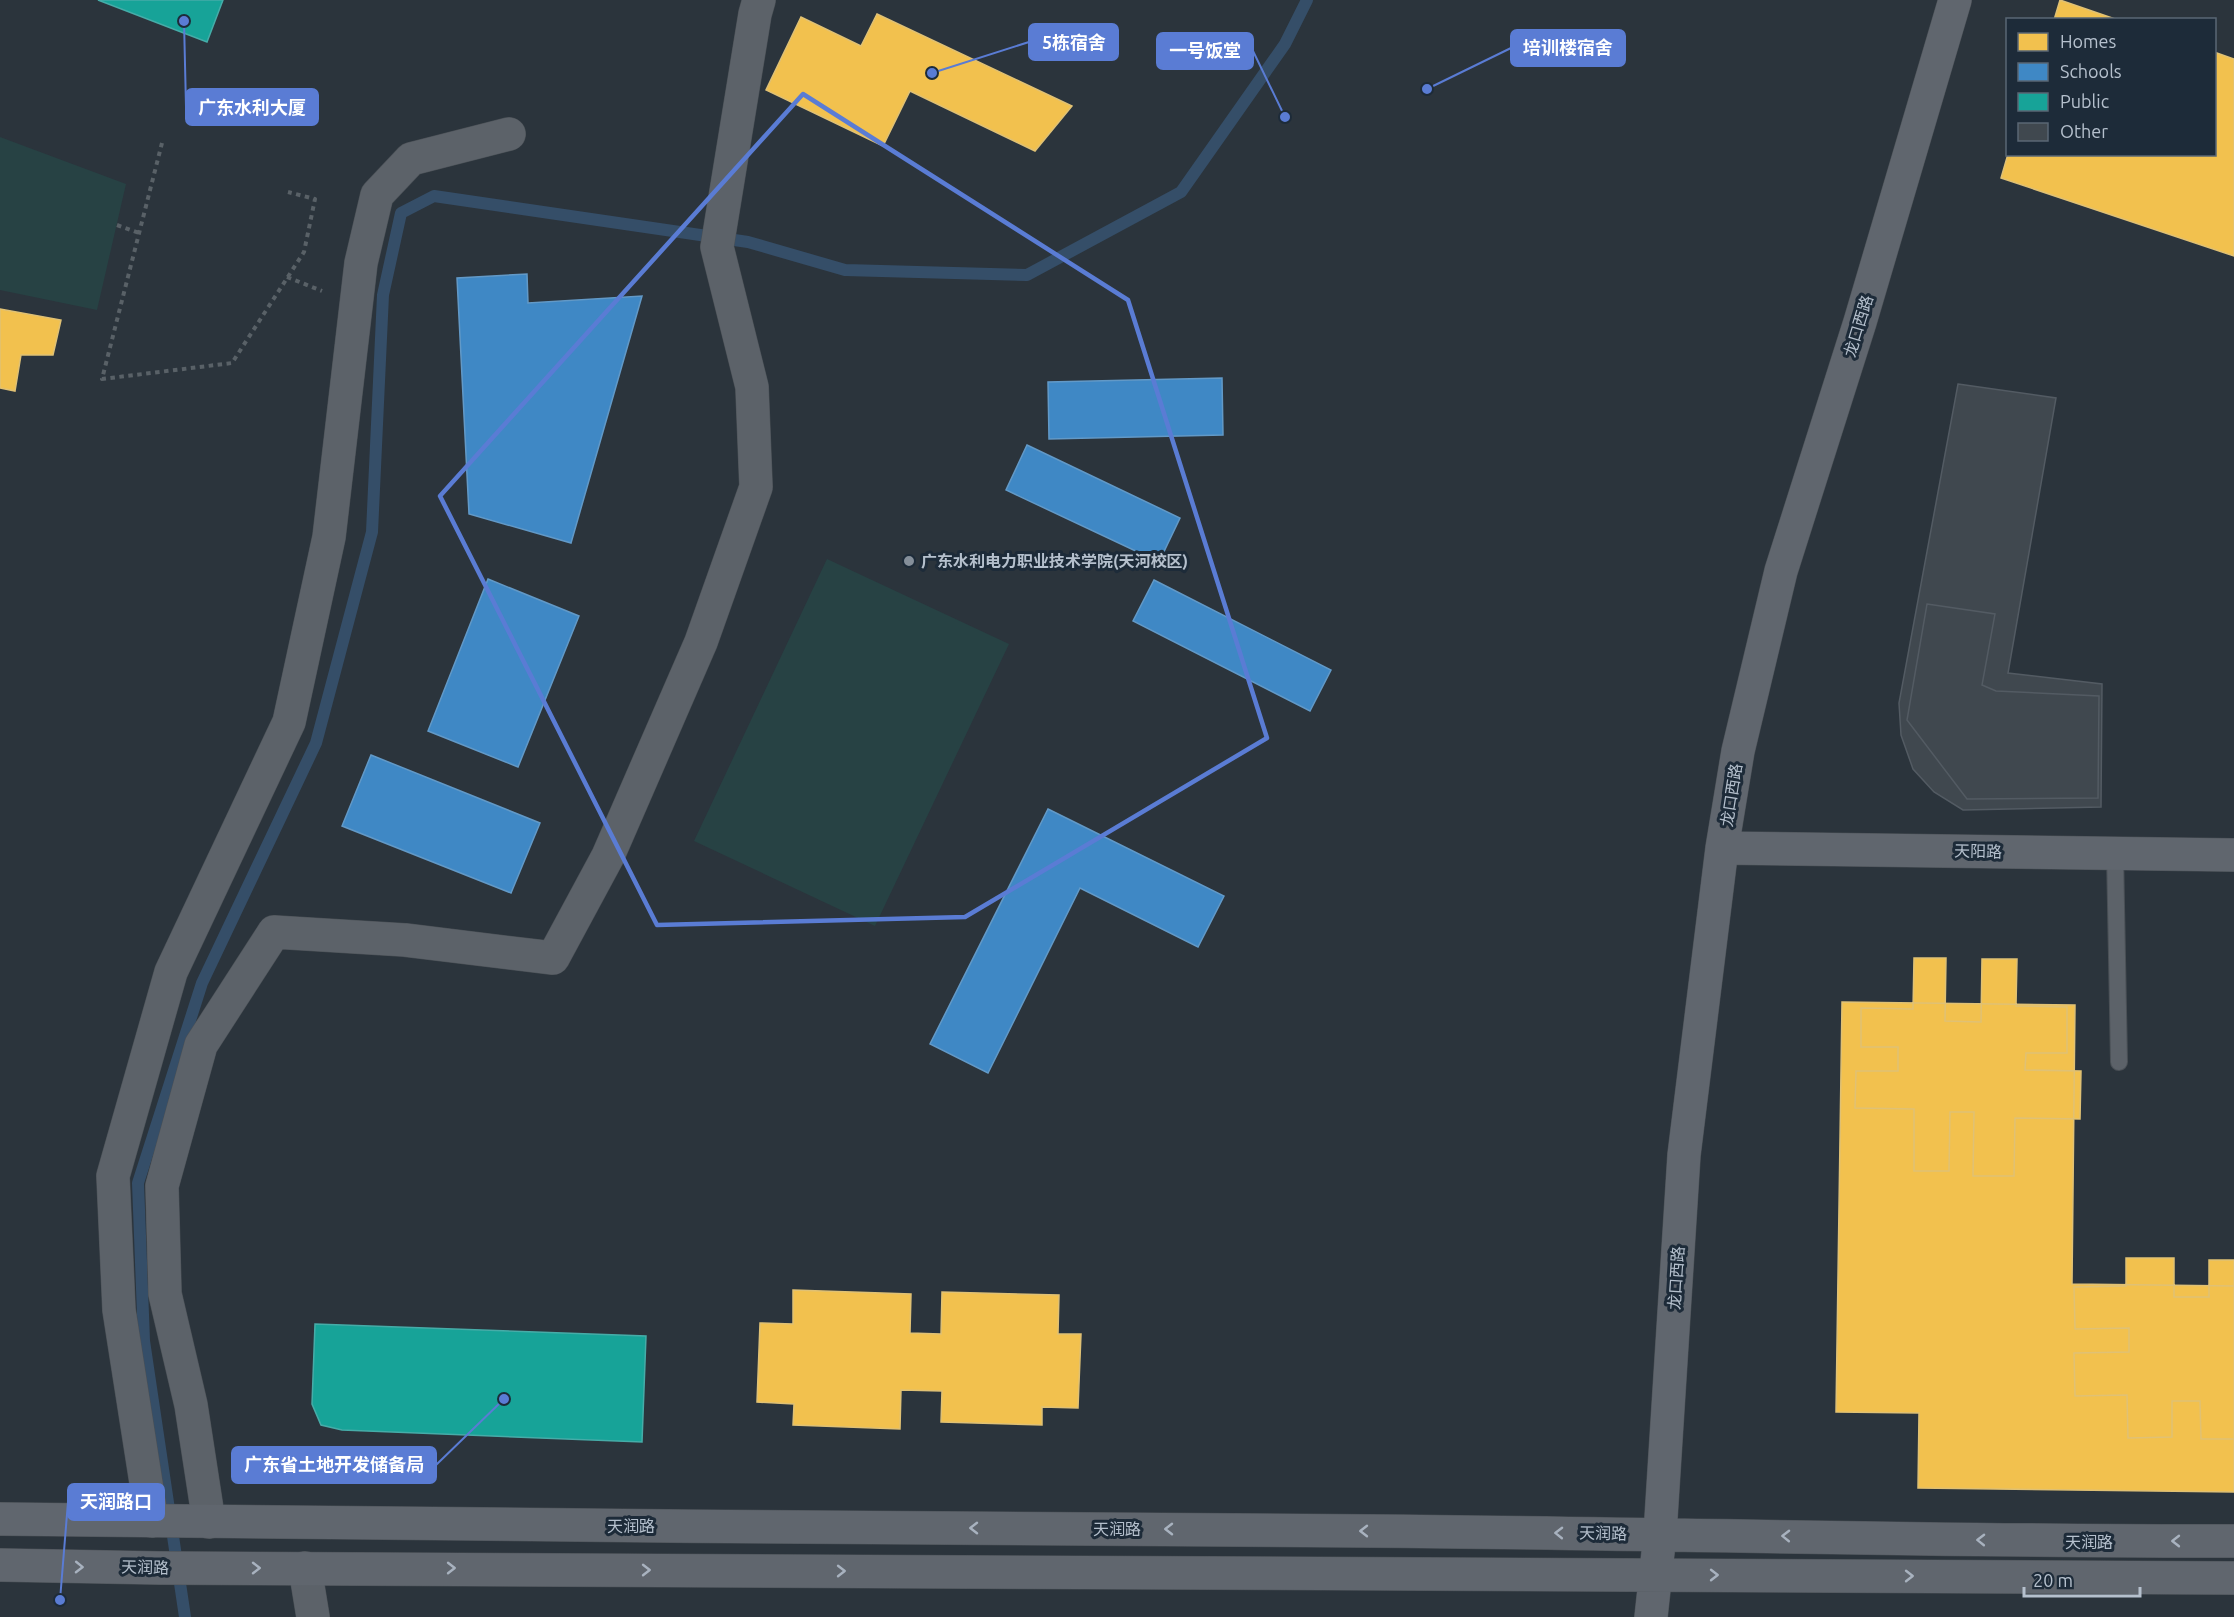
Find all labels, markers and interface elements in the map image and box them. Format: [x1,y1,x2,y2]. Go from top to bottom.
legend [2006,18,2216,156]
callout: 5栋宿舍 [1029,24,1118,60]
callout: 培训楼宿舍 [1511,30,1625,66]
text: Homes [2060,31,2117,51]
text: 5栋宿舍 [1042,32,1106,52]
callout: 一号饭堂 [1157,33,1253,69]
text: 培训楼宿舍 [1523,37,1613,57]
text: 一号饭堂 [1169,40,1241,60]
text: Schools [2060,61,2122,81]
callout: 广东水利大厦 [186,89,318,125]
text: Public [2060,91,2109,111]
text: 广东水利大厦 [198,97,306,117]
text: Other [2060,121,2108,141]
street label: 龙口西路 [1840,293,1876,359]
place label: 广东水利电力职业技术学院(天河校区) [921,552,1188,571]
marker: 广东水利电力职业技术学院(天河校区) [902,554,916,568]
street label: 龙口西路 [1717,762,1745,828]
street label: 天阳路 [1954,842,2002,860]
street label: 龙口西路 [1665,1245,1687,1311]
callout: 广东省土地开发储备局 [232,1447,436,1483]
text: 广东省土地开发储备局 [244,1454,424,1474]
callout: 天润路口 [68,1484,164,1520]
text: 天润路口 [80,1491,152,1511]
street label: 天润路 [607,1517,655,1535]
street label: 天润路 [1093,1520,1141,1538]
one-way arrow [970,1521,979,1534]
one-way arrow [1165,1523,1174,1535]
street label: 天润路 [1579,1524,1627,1542]
one-way arrow [1360,1525,1369,1537]
one-way arrow [1555,1527,1564,1539]
one-way arrow [1781,1530,1790,1543]
street label: 天润路 [2065,1533,2113,1551]
one-way arrow [1976,1534,1985,1546]
one-way arrow [2171,1535,2180,1547]
street label: 天润路 [121,1558,169,1576]
scale bar [2024,1560,2140,1598]
one-way arrow [75,1561,84,1573]
one-way arrow [251,1562,260,1574]
one-way arrow [446,1562,455,1575]
one-way arrow [641,1563,650,1576]
one-way arrow [836,1564,845,1577]
one-way arrow [1709,1569,1718,1581]
one-way arrow [1904,1570,1913,1582]
text: 20 m [2033,1570,2073,1590]

